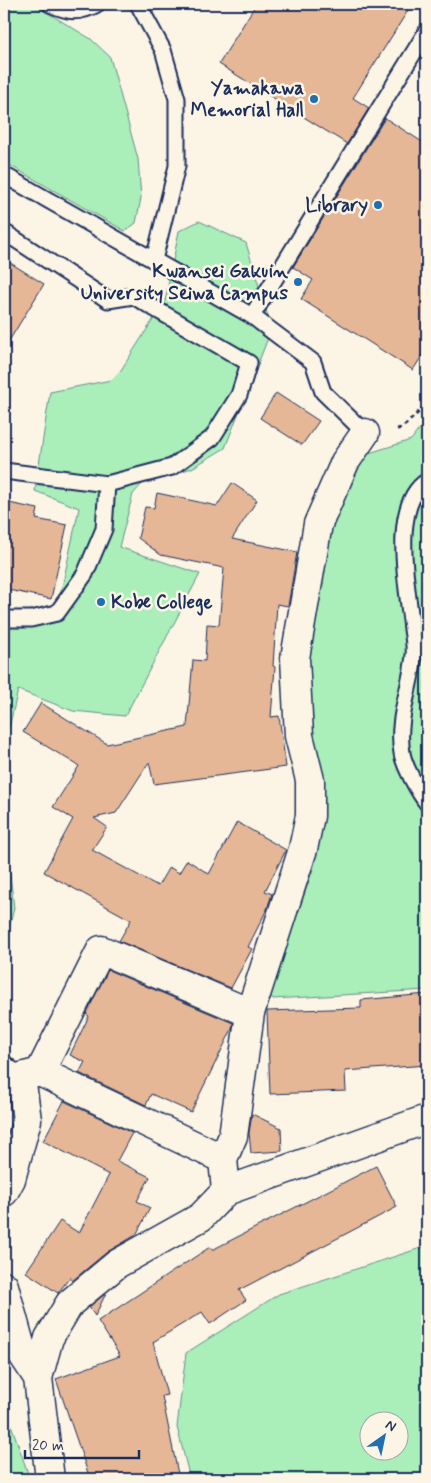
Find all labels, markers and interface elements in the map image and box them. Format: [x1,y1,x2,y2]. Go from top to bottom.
place label: Yamakawa Memorial Hall [190,76,304,123]
marker: Yamakawa Memorial Hall [308,93,320,105]
place label: Library [305,193,368,218]
marker: Library [372,199,384,211]
place label: Kwansei Gakuin University Seiwa Campus [81,259,289,306]
marker: Kwansei Gakuin University Seiwa Campus [292,276,304,288]
place label: Kobe College [111,590,212,616]
marker: Kobe College [95,596,107,608]
north arrow [358,1410,408,1460]
text: N [382,1416,399,1436]
scale bar [25,1428,139,1460]
text: 20 m [32,1436,64,1456]

